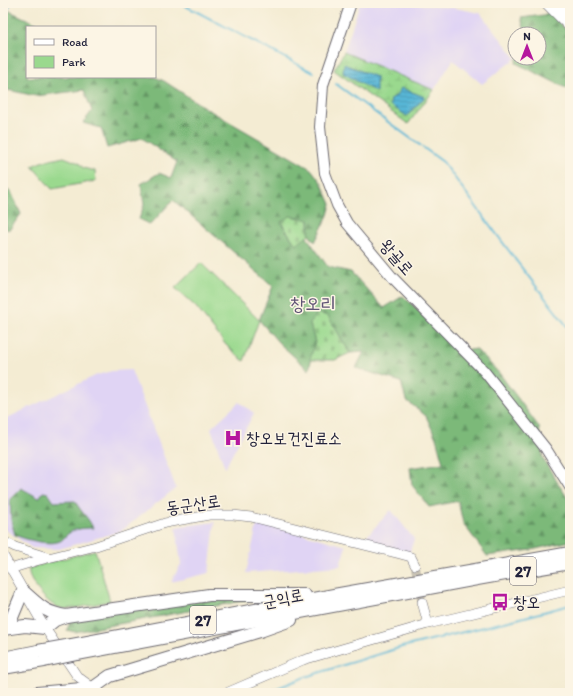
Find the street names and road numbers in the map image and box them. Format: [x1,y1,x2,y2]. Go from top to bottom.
street label: 왕골로 [376,235,418,279]
street label: 동군산로 [165,490,221,518]
road number: 27 [510,557,536,585]
street label: 군익로 [261,584,305,612]
road number: 27 [190,606,216,634]

